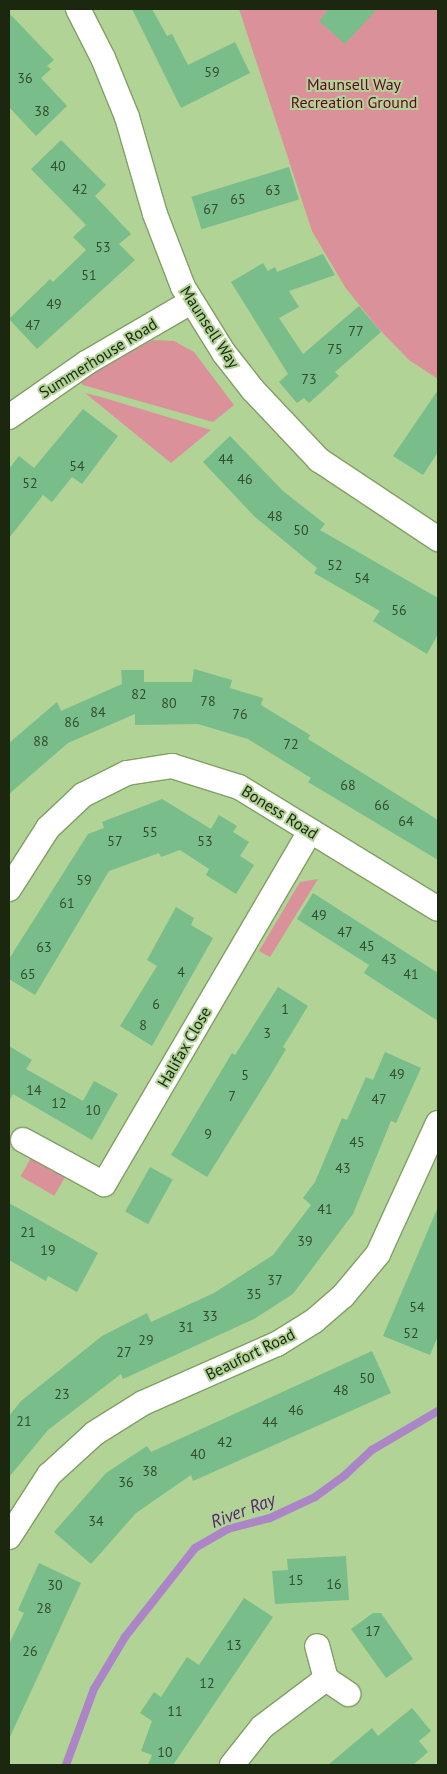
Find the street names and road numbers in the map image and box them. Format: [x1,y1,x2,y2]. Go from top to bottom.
street label: Maunsell Way [176,282,244,372]
street label: Summerhouse Road [35,314,161,402]
street label: Boness Road [238,781,322,843]
street label: Halifax Close [153,1003,215,1091]
street label: Beaufort Road [202,1324,298,1384]

